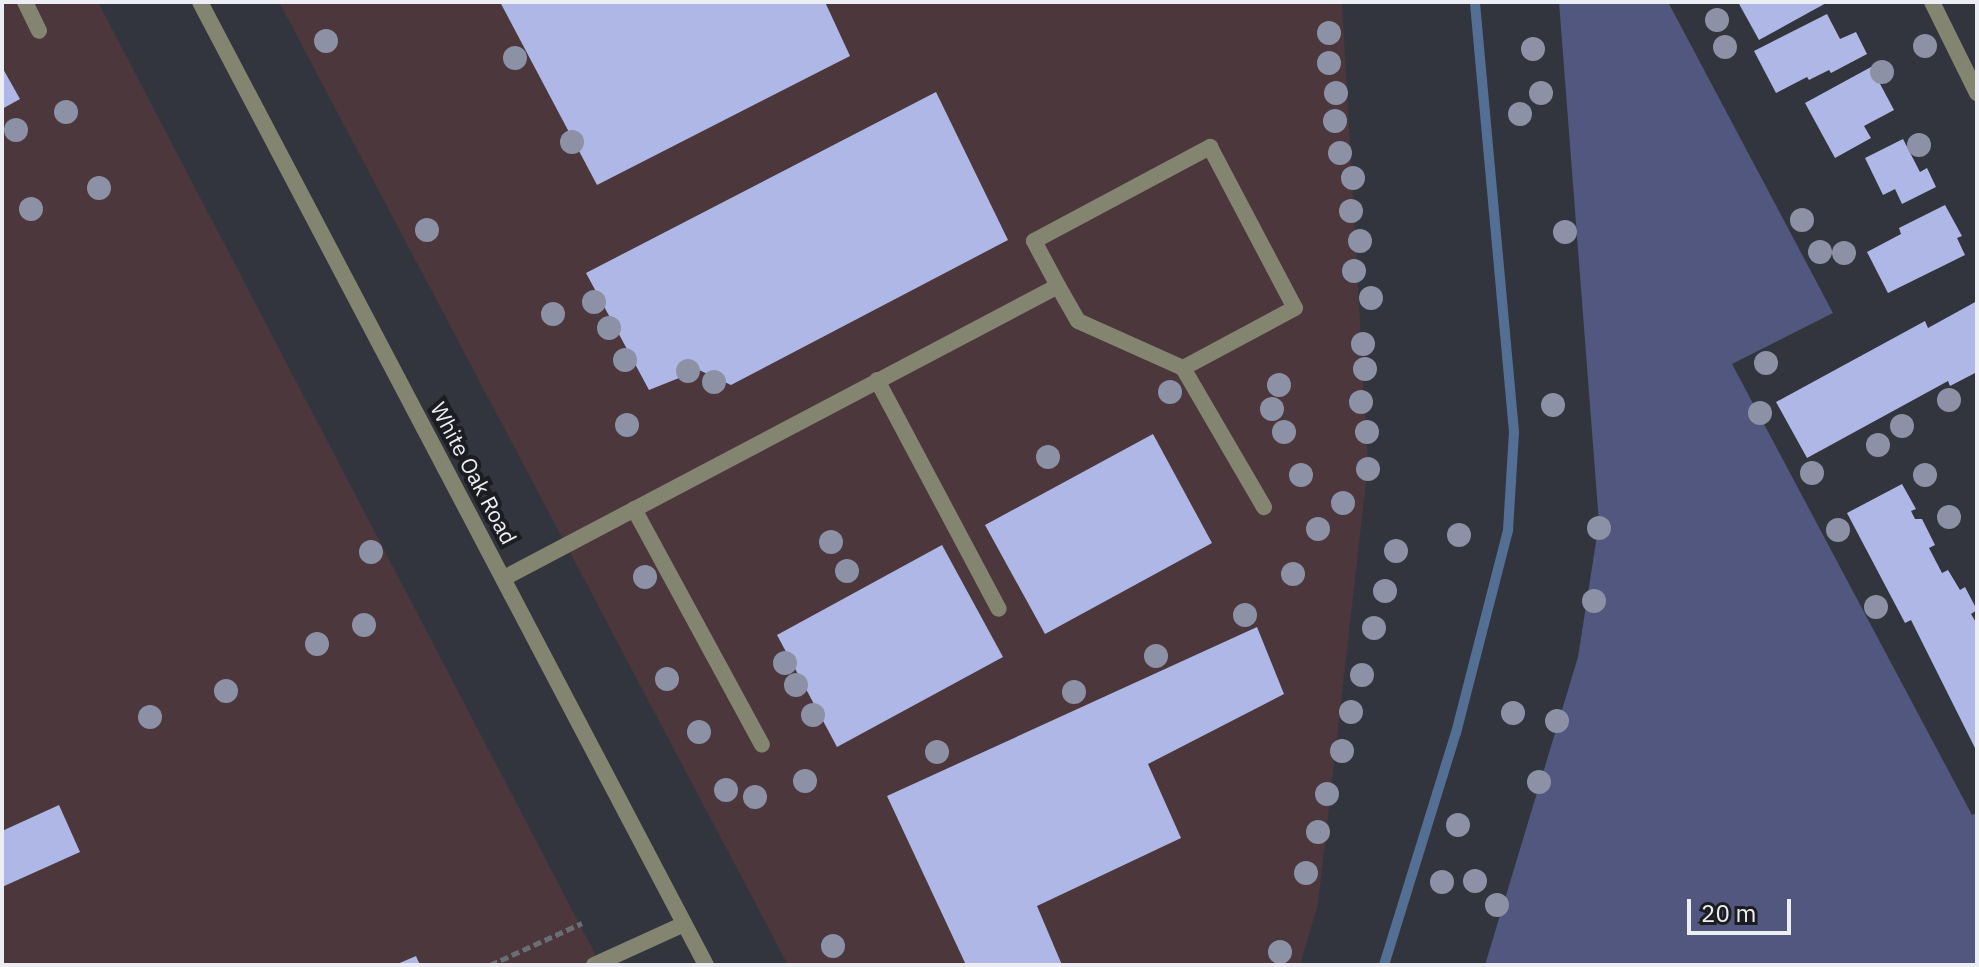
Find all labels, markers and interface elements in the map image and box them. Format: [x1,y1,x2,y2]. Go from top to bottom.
street label: White Oak Road [425,397,523,549]
scale bar [1691,883,1795,933]
text: 20 m [1701,897,1756,929]

